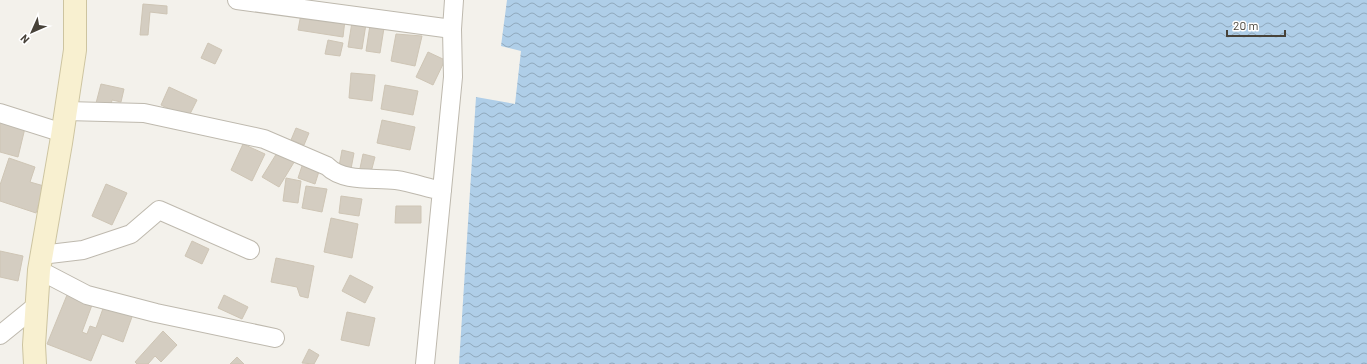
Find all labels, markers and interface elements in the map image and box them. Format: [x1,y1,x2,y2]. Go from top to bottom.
north arrow [12,12,52,52]
scale bar [1227,12,1285,38]
text: 20 m [1233,18,1259,32]
text: N [17,32,32,47]

